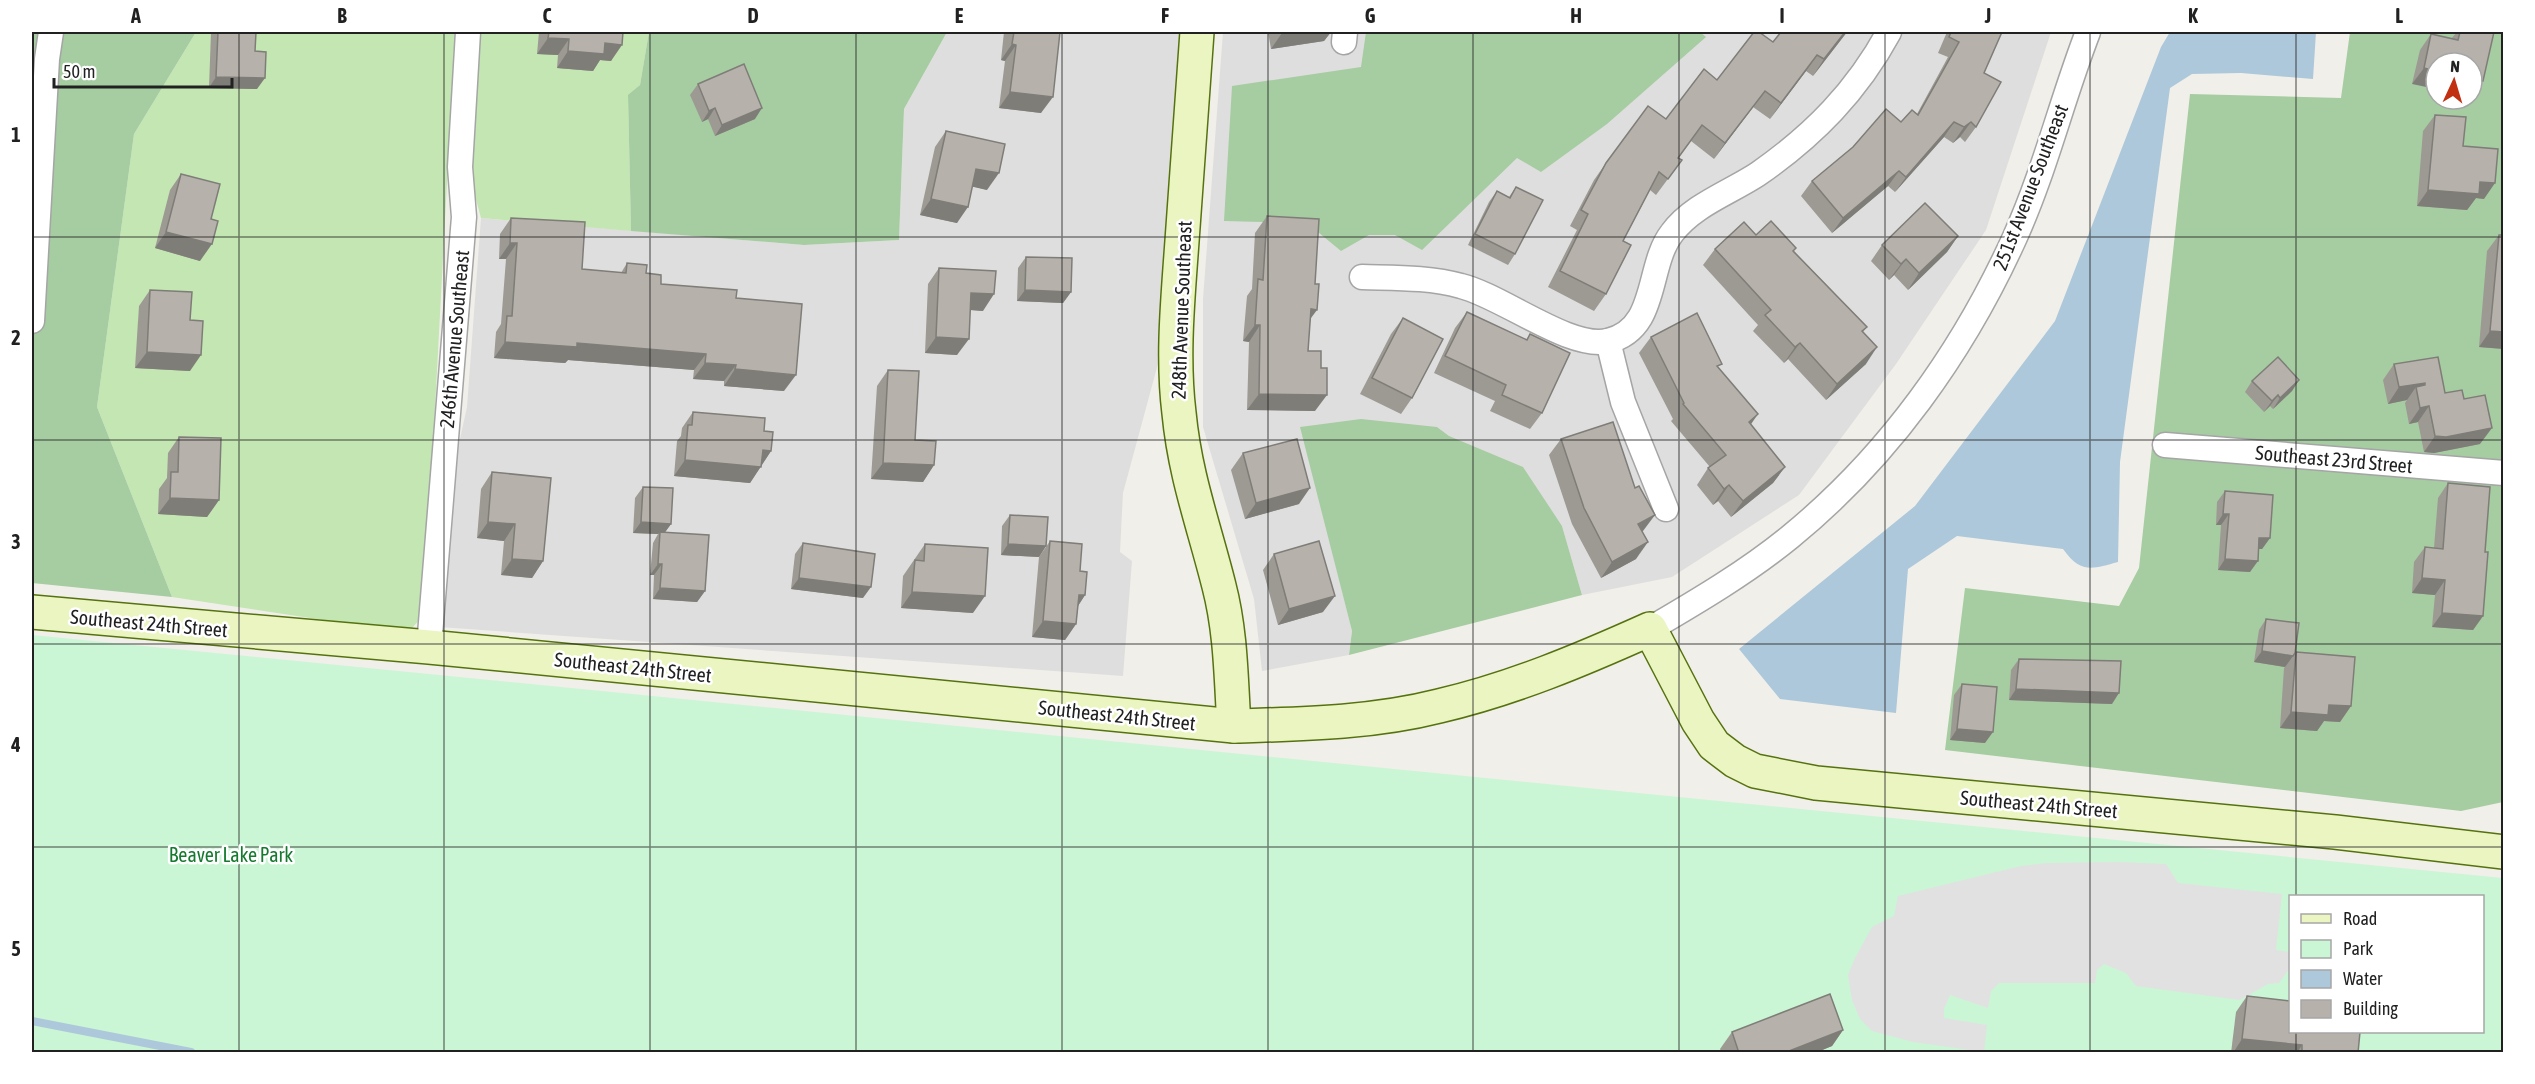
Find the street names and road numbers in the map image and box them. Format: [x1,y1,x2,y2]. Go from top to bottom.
street label: 251st Avenue Southeast [1988,101,2072,273]
street label: 248th Avenue Southeast [1166,220,1196,400]
street label: 246th Avenue Southeast [435,249,473,429]
street label: Southeast 23rd Street [2254,441,2414,477]
street label: Southeast 24th Street [69,605,229,641]
street label: Southeast 24th Street [553,647,713,687]
street label: Southeast 24th Street [1037,695,1197,735]
street label: Southeast 24th Street [1959,786,2119,822]

